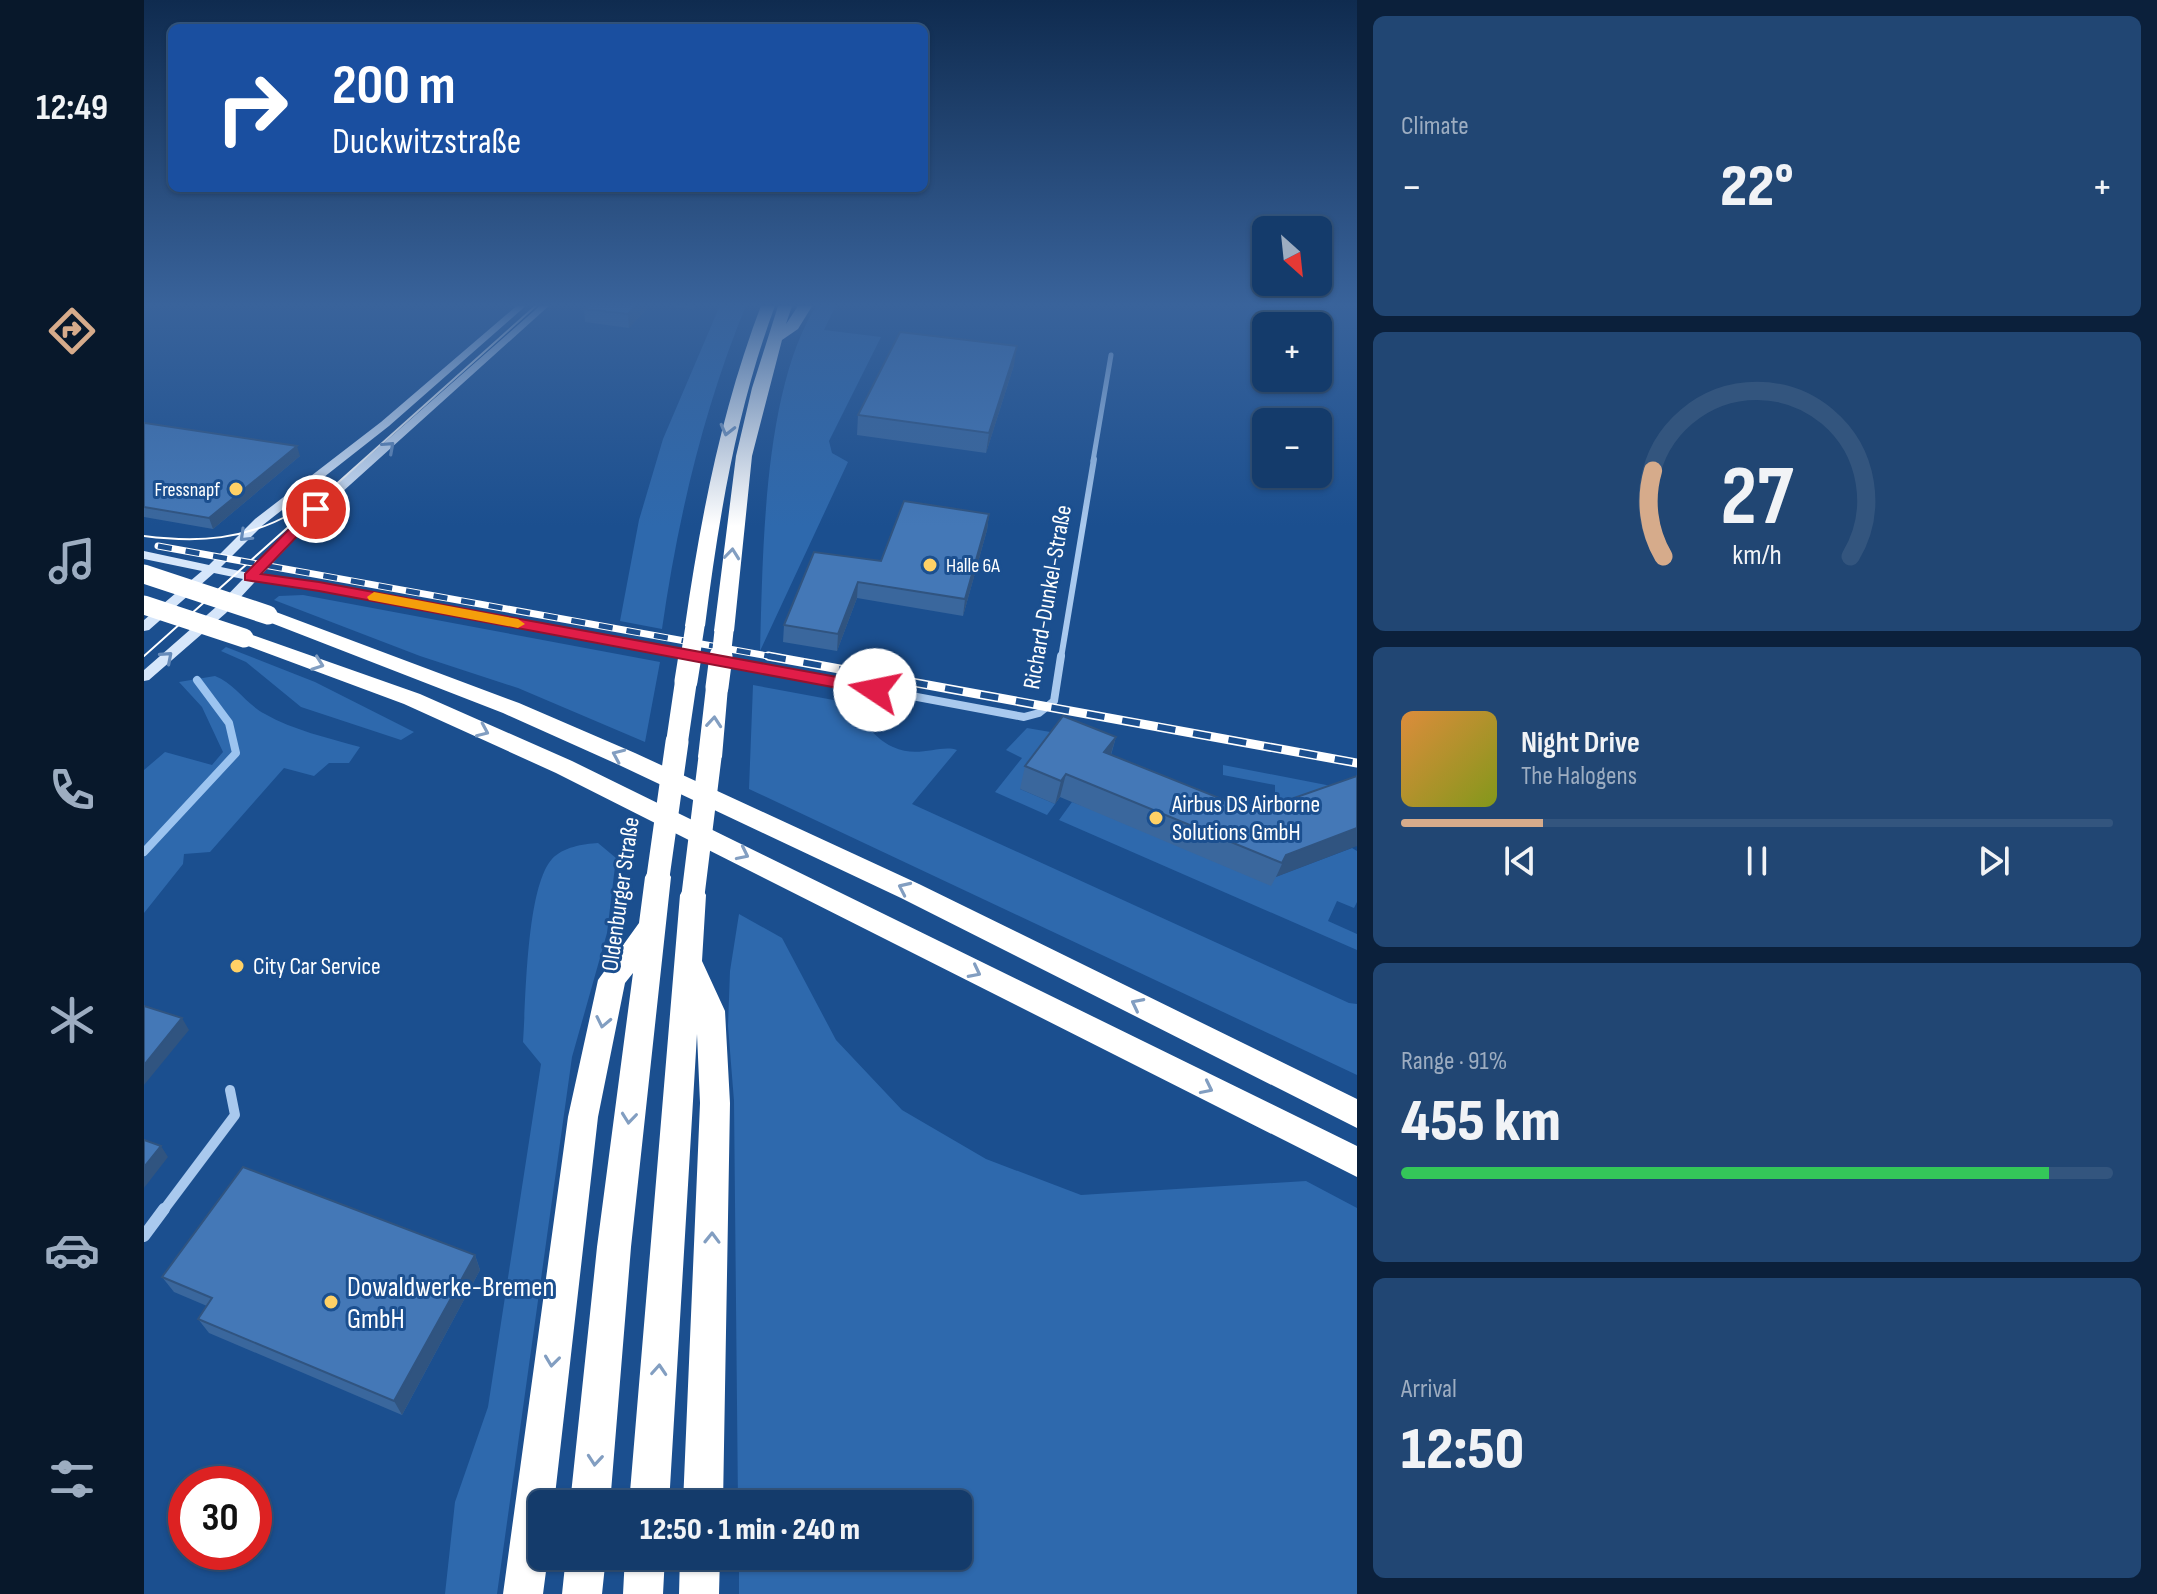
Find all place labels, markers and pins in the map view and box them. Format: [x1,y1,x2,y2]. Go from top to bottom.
pin [282,475,350,543]
place label: Fressnapf [155,478,220,502]
marker: Fressnapf [227,480,245,498]
place label: Halle 6A [946,554,1000,578]
marker: Halle 6A [921,556,939,574]
place label: Airbus DS Airborne Solutions GmbH [1171,790,1320,847]
marker: Airbus DS Airborne Solutions GmbH [1147,809,1165,827]
place label: City Car Service [253,952,381,981]
marker: City Car Service [228,957,246,975]
place label: Dowaldwerke-Bremen GmbH [347,1271,555,1336]
marker: Dowaldwerke-Bremen GmbH [322,1293,340,1311]

